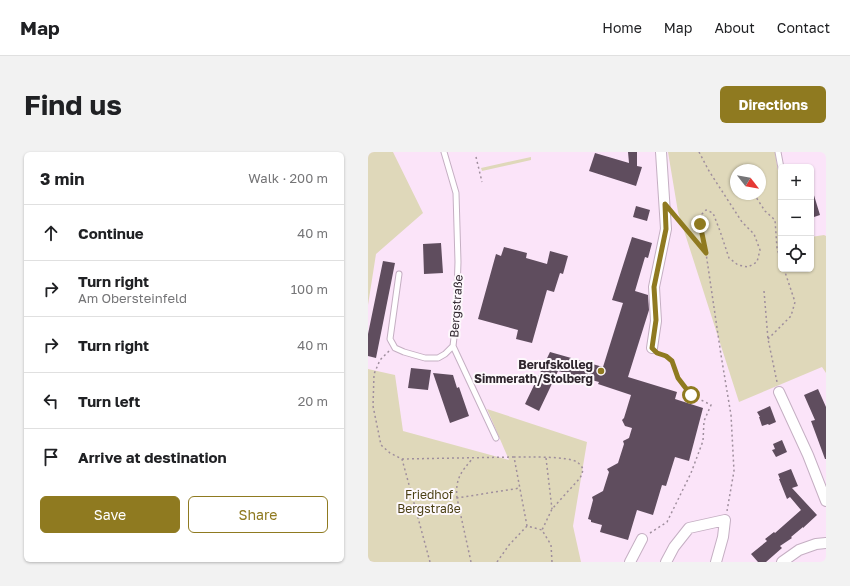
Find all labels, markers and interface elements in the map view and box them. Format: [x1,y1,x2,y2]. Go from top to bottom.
text: Map [20,16,60,39]
text: Home [602,19,642,36]
text: Map [664,19,692,36]
text: About [714,19,755,36]
text: Contact [777,19,830,36]
button: Directions [720,86,826,123]
text: Find us [24,88,122,121]
north arrow [730,164,766,200]
map controls [778,164,814,272]
button: + [778,164,814,200]
text: 3 min [40,168,84,189]
text: Walk · 200 m [248,170,328,186]
button: − [778,200,814,236]
route end [691,215,709,233]
icon: ahead [40,222,62,244]
text: Continue [78,224,144,242]
text: 40 m [297,225,328,241]
button: locate [778,236,814,272]
text: Turn right [78,272,149,290]
street label: Bergstraße [446,274,466,338]
icon: right [40,278,62,300]
text: 100 m [291,281,328,297]
text: Am Obersteinfeld [78,290,187,306]
icon: right [40,334,62,356]
text: Turn right [78,336,149,354]
text: 40 m [297,337,328,353]
place label: Berufskolleg Simmerath/Stolberg [474,357,593,386]
marker: Berufskolleg Simmerath/Stolberg [596,366,606,376]
route start [682,386,700,404]
icon: left [40,390,62,412]
text: Turn left [78,392,140,410]
text: 20 m [298,393,328,409]
icon: arrive [40,446,62,468]
text: Arrive at destination [78,448,227,466]
park label: Friedhof Bergstraße [397,487,461,516]
button: Save [40,496,180,533]
button: Share [188,496,328,533]

